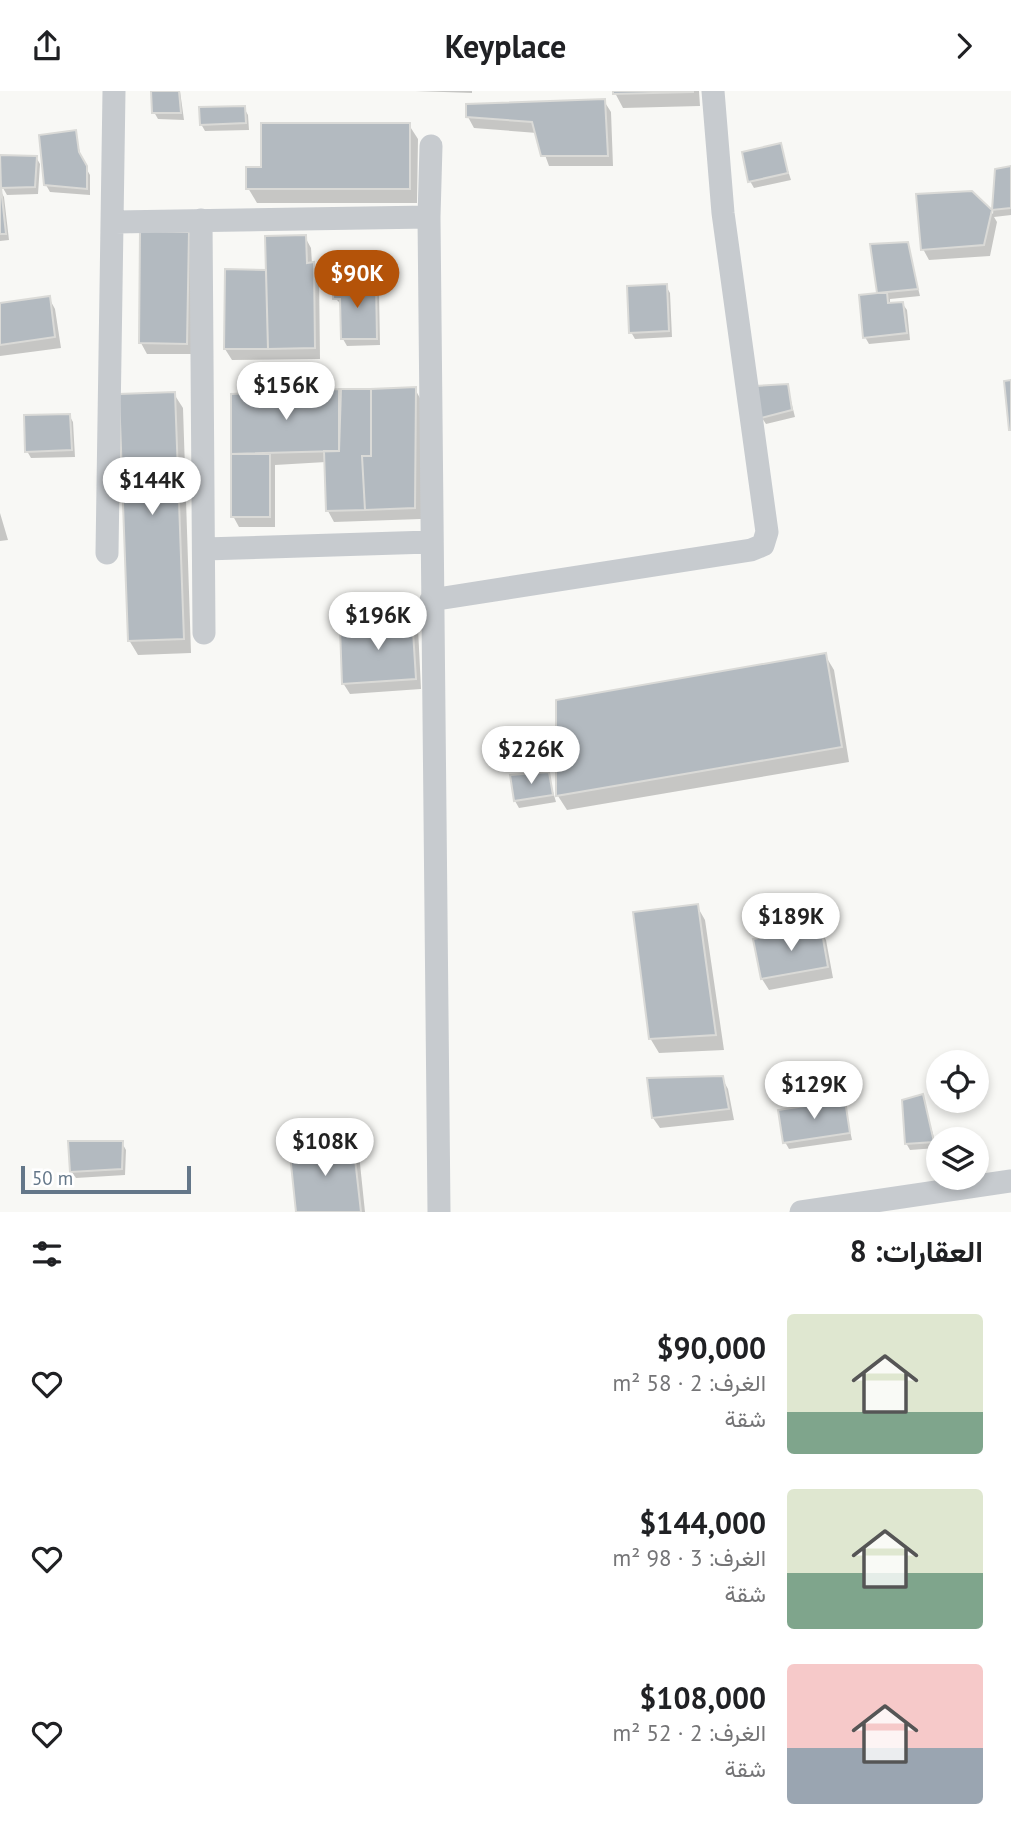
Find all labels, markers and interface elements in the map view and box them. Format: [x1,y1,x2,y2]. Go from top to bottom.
text: Keyplace [445,25,566,67]
icon: share [28,27,66,65]
icon: forward [945,27,983,65]
pin: $90K [316,251,398,310]
text: $90K [330,258,384,287]
pin: $156K [237,363,335,422]
text: $156K [253,370,319,399]
pin: $144K [103,457,201,517]
text: $144K [119,465,185,494]
pin: $196K [329,593,427,652]
text: $196K [345,600,411,629]
pin: $226K [482,727,580,786]
text: $226K [498,734,564,763]
pin: $189K [742,893,840,953]
text: $189K [758,901,824,930]
map controls [926,1050,989,1190]
button: locate [926,1050,989,1113]
pin: $129K [765,1061,863,1121]
text: $129K [781,1069,847,1098]
pin: $108K [276,1119,374,1178]
text: $108K [292,1126,358,1155]
button: layers [926,1127,989,1190]
scale bar [21,1163,191,1195]
text: 50 m [32,1166,73,1190]
text: العقارات: 8 [850,1231,983,1270]
icon: filters [28,1235,66,1273]
text: $90,000 [656,1328,766,1367]
icon: home [843,1342,927,1426]
icon: heart [28,1365,66,1403]
text: الغرف: 2 · 58 m² [612,1368,766,1397]
text: شقة [724,1404,766,1433]
text: $144,000 [639,1503,766,1542]
icon: home [843,1517,927,1601]
icon: heart [28,1540,66,1578]
text: الغرف: 3 · 98 m² [612,1543,766,1572]
text: شقة [724,1579,766,1608]
text: $108,000 [639,1678,766,1717]
icon: home [843,1692,927,1776]
icon: heart [28,1715,66,1753]
text: الغرف: 2 · 52 m² [612,1718,766,1747]
text: شقة [724,1754,766,1783]

